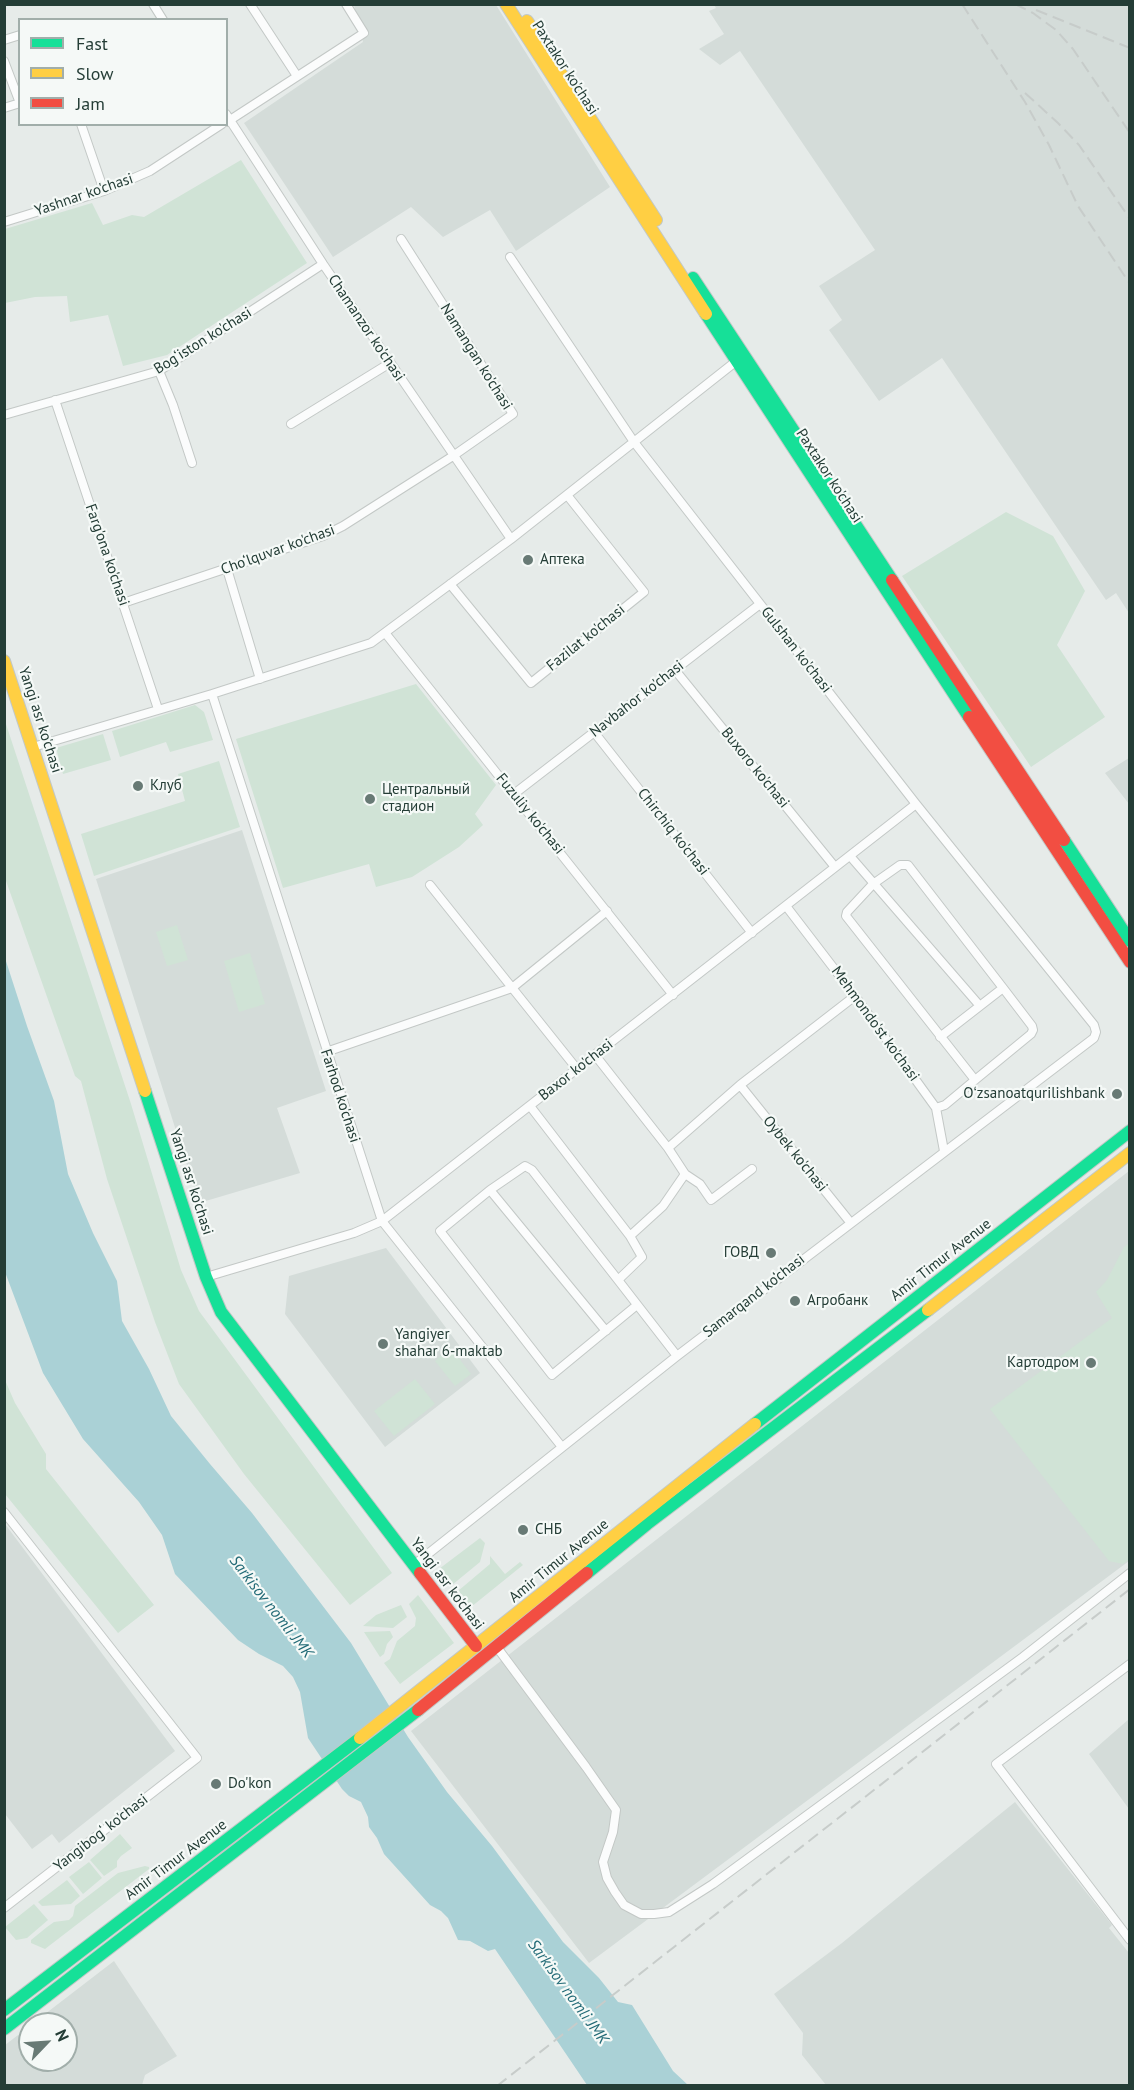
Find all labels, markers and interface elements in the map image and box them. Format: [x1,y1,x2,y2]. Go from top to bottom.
legend [18,18,228,126]
street label: Paxtakor ko'chasi [528,18,602,118]
text: Fast [76,32,108,55]
text: Slow [76,62,114,85]
text: Jam [76,92,105,115]
street label: Yashnar ko'chasi [32,170,136,220]
street label: Chamanzor ko'chasi [324,271,408,385]
street label: Namangan ko'chasi [436,301,516,413]
street label: Bog‘iston ko'chasi [151,304,255,378]
street label: Paxtakor ko'chasi [792,426,866,526]
street label: Farg'ona ko'chasi [81,502,133,608]
street label: Cho‘lquvar ko'chasi [219,521,337,579]
place label: Аптека [540,551,585,569]
marker: Аптека [521,553,535,567]
street label: Fazilat ko'chasi [543,601,629,675]
street label: Gulshan ko'chasi [757,603,835,697]
street label: Navbahor ko'chasi [586,657,688,741]
street label: Yangi asr ko'chasi [14,665,66,775]
street label: Buxoro ko'chasi [717,724,793,812]
street label: Fuzuliy ko'chasi [492,770,568,858]
place label: Клуб [150,777,182,795]
marker: Клуб [131,779,145,793]
place label: Центральный стадион [382,781,470,816]
street label: Chirchiq ko'chasi [633,785,713,879]
marker: Центральный стадион [363,792,377,806]
street label: Mehmondo'st ko'chasi [827,963,923,1085]
street label: Baxor ko'chasi [535,1035,617,1105]
street label: Farhod ko'chasi [316,1047,364,1145]
place label: Oʻzsanoatqurilishbank [963,1085,1105,1103]
marker: Oʻzsanoatqurilishbank [1110,1087,1124,1101]
street label: Oybek ko'chasi [759,1112,831,1196]
street label: Yangi asr ko'chasi [165,1127,217,1237]
street label: Amir Timur Avenue [887,1215,995,1305]
place label: ГОВД [724,1244,759,1262]
marker: ГОВД [764,1246,778,1260]
street label: Samarqand ko‘chasi [699,1251,809,1341]
place label: Агробанк [807,1292,868,1310]
marker: Агробанк [788,1294,802,1308]
place label: Yangiyer shahar 6-maktab [395,1326,503,1361]
marker: Yangiyer shahar 6-maktab [376,1337,390,1351]
place label: Картодром [1007,1354,1079,1372]
marker: Картодром [1084,1356,1098,1370]
street label: Amir Timur Avenue [506,1515,612,1607]
place label: СНБ [535,1521,562,1539]
marker: СНБ [516,1523,530,1537]
street label: Yangi asr ko'chasi [407,1534,487,1634]
water label: Sarkisov nomli JMK [225,1552,317,1662]
place label: Do'kon [228,1775,272,1793]
marker: Do'kon [209,1777,223,1791]
street label: Yangibog‘ ko'chasi [50,1791,152,1875]
street label: Amir Timur Avenue [122,1816,230,1904]
water label: Sarkisov nomli JMK [524,1936,612,2048]
north arrow [18,2012,78,2072]
text: N [51,2026,74,2044]

